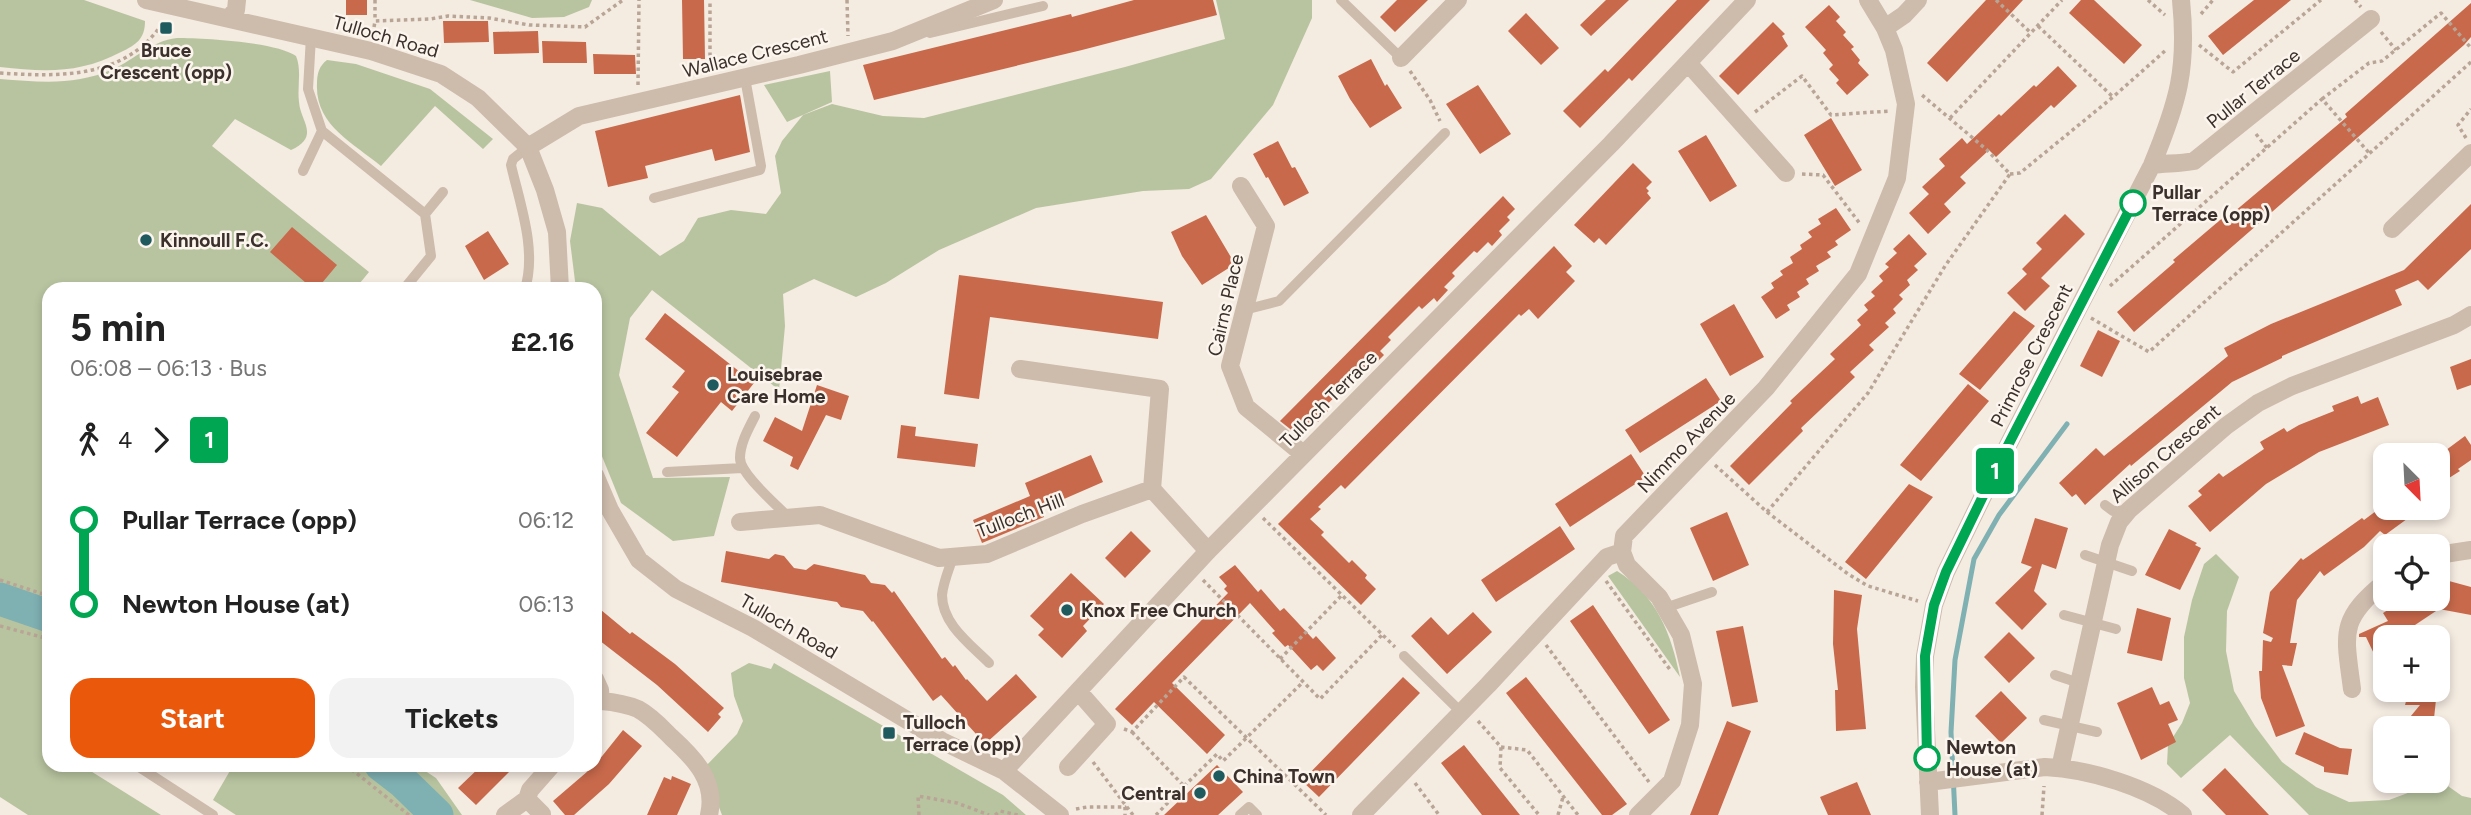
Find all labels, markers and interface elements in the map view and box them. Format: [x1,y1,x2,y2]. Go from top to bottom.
street label: Tulloch Road [330,10,441,63]
marker: Bruce Crescent (opp) [158,20,174,36]
street label: Wallace Crescent [680,24,830,83]
place label: Bruce Crescent (opp) [100,39,232,84]
street label: Pullar Terrace [2202,44,2305,133]
place label: Pullar Terrace (opp) [2152,181,2270,226]
marker: Pullar Terrace (opp) [2120,190,2146,216]
place label: Kinnoull F.C. [160,229,269,252]
marker: Kinnoull F.C. [138,232,154,248]
street label: Cairns Place [1203,252,1248,358]
street label: Primrose Crescent [1986,280,2077,430]
text: 5 min [70,305,166,351]
text: £2.16 [511,326,574,358]
street label: Tulloch Terrace [1275,346,1382,453]
text: 06:08 – 06:13 · Bus [70,354,267,382]
place label: Louisebrae Care Home [727,363,826,408]
marker: Louisebrae Care Home [705,377,721,393]
street label: Nimmo Avenue [1632,387,1740,498]
street label: Allison Crescent [2105,399,2225,508]
icon: walk [70,421,108,459]
icon: forward [142,421,180,459]
text: 1 [204,425,214,454]
text: 4 [118,426,132,454]
north arrow [2373,443,2450,520]
map controls [2373,443,2450,793]
line badge: 1 [1972,448,2018,494]
text: 1 [1990,456,2000,485]
street label: Tulloch Hill [973,488,1067,543]
text: Pullar Terrace (opp) [122,504,357,536]
text: 06:12 [518,506,574,534]
button: locate [2373,534,2450,611]
text: Newton House (at) [122,588,350,620]
street label: Tulloch Road [736,589,842,664]
text: 06:13 [518,590,574,618]
place label: Knox Free Church [1081,599,1237,622]
marker: Knox Free Church [1059,602,1075,618]
button: + [2373,625,2450,702]
button: Start [70,678,315,758]
button: Tickets [329,678,574,758]
place label: Tulloch Terrace (opp) [903,711,1021,756]
button: − [2373,716,2450,793]
marker: Tulloch Terrace (opp) [881,725,897,741]
place label: Newton House (at) [1946,736,2038,781]
marker: Newton House (at) [1914,745,1940,771]
place label: China Town [1233,765,1335,788]
marker: China Town [1211,768,1227,784]
place label: Central [1121,782,1186,805]
marker: Central [1192,785,1208,801]

